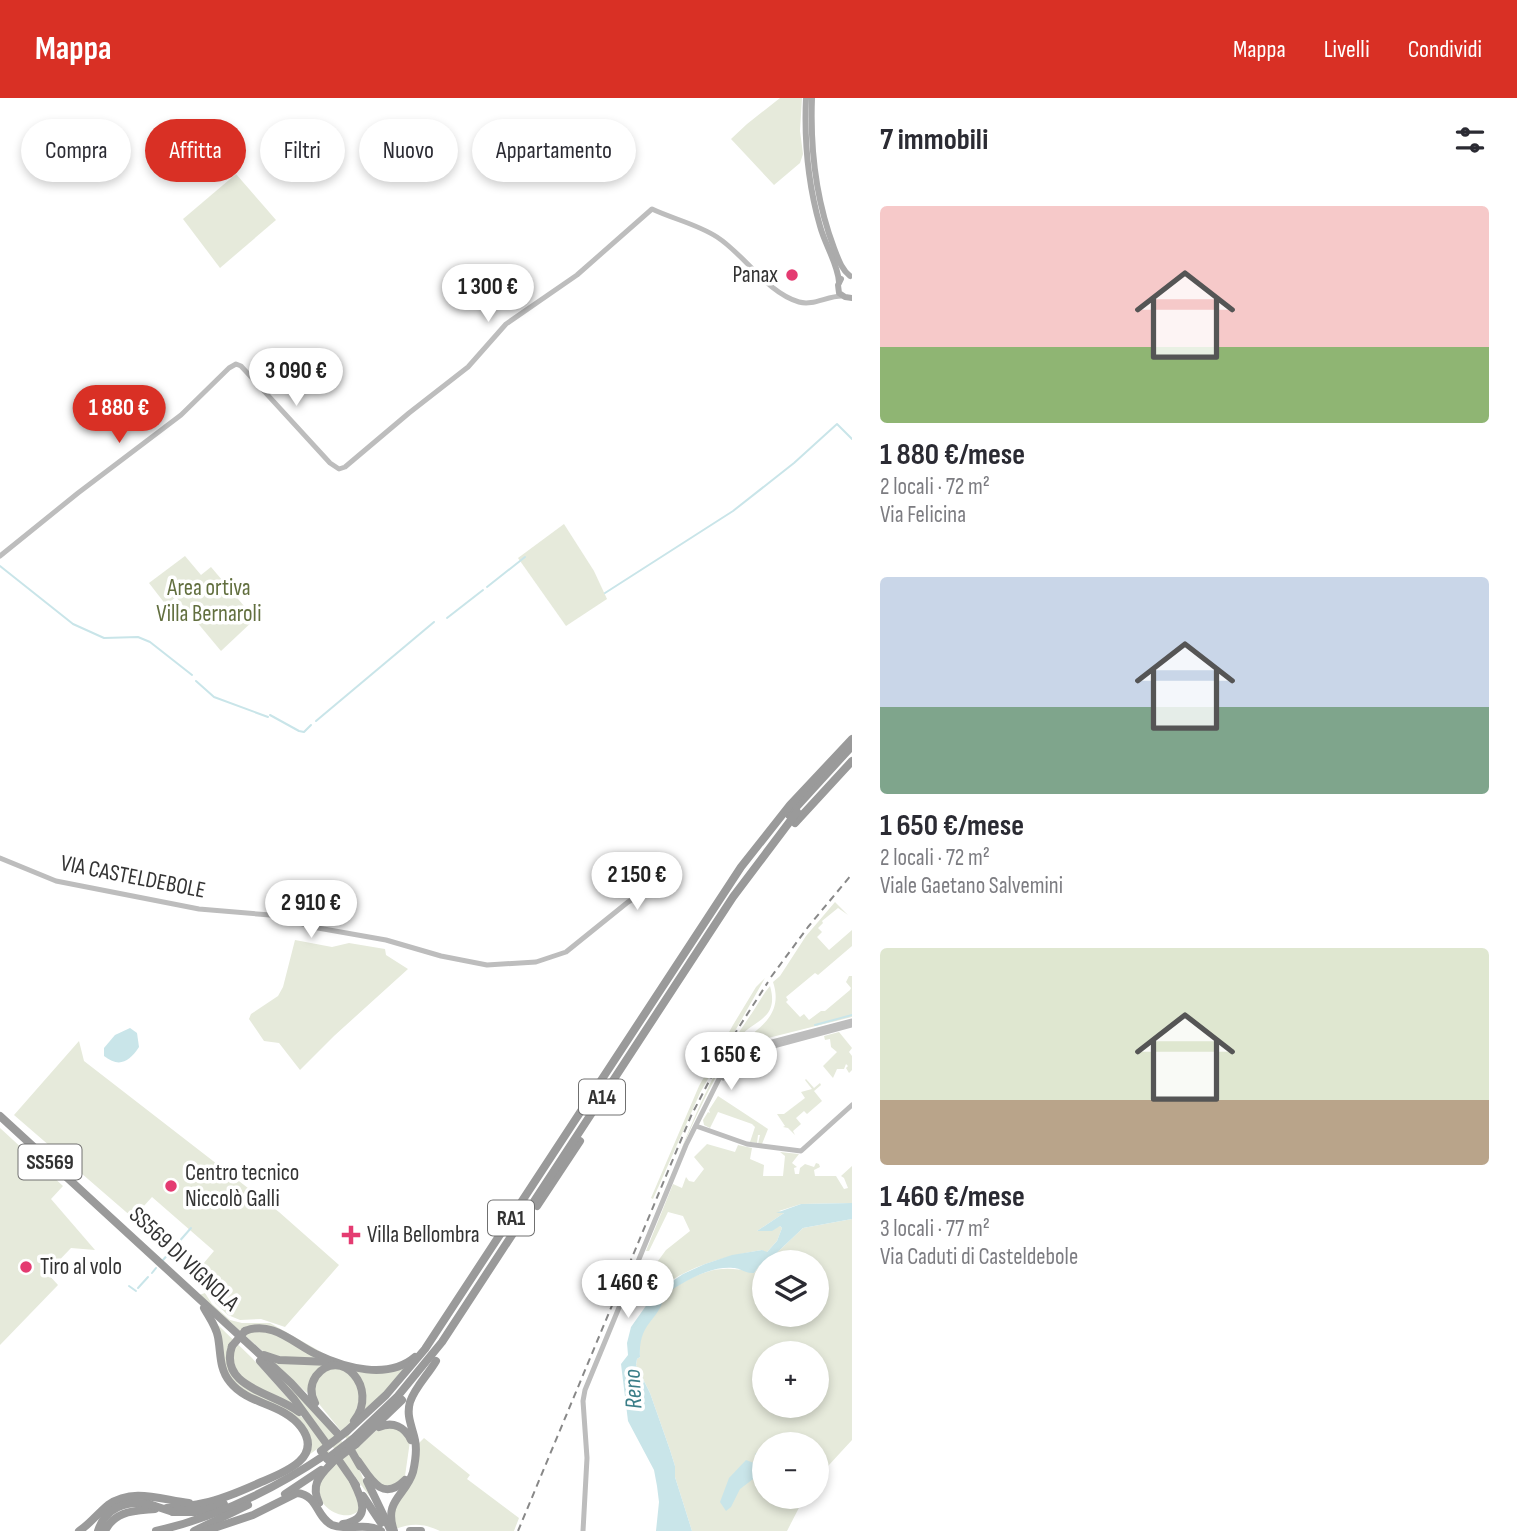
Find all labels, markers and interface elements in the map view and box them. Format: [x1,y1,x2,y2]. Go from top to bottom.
text: Mappa [35,29,111,69]
text: Mappa [1233,35,1286,64]
text: Livelli [1324,35,1370,64]
text: Condividi [1408,35,1482,64]
chip: Compra [21,119,131,182]
chip: Affitta [145,119,246,182]
chip: Filtri [260,119,345,182]
chip: Nuovo [359,119,458,182]
chip: Appartamento [472,119,636,182]
icon: filters [1451,121,1489,159]
text: 7 immobili [880,122,988,158]
icon: home [1122,252,1248,378]
place label: Panax [732,261,778,289]
pin: 1 300 € [423,264,553,324]
marker: Panax [784,267,800,283]
text: 1 300 € [458,273,518,301]
pin: 3 090 € [231,348,361,408]
text: 3 090 € [265,357,327,385]
pin: 1 880 € [54,386,184,445]
text: 1 880 € [89,394,149,422]
text: 1 880 €/mese [880,437,1025,473]
text: 2 locali · 72 m² [880,473,990,501]
text: Via Felicina [880,501,966,529]
park label: Area ortiva Villa Bernaroli [156,574,262,628]
icon: home [1122,623,1248,749]
text: 1 650 €/mese [880,808,1024,844]
text: 2 locali · 72 m² [880,844,990,872]
street label: VIA CASTELDEBOLE [58,849,208,905]
pin: 2 150 € [572,852,702,912]
text: 2 150 € [607,861,667,889]
text: Viale Gaetano Salvemini [880,872,1063,900]
pin: 2 910 € [246,880,376,940]
text: 2 910 € [281,889,341,917]
icon: home [1122,994,1248,1120]
pin: 1 650 € [666,1032,796,1092]
text: 1 650 € [701,1041,761,1069]
road number: A14 [579,1080,625,1114]
road number: SS569 [19,1144,82,1180]
place label: Centro tecnico Niccolò Galli [185,1159,299,1213]
marker: Centro tecnico Niccolò Galli [163,1178,179,1194]
text: 1 460 €/mese [880,1179,1025,1215]
road number: RA1 [488,1200,534,1236]
street label: SS569 DI VIGNOLA [123,1201,245,1317]
text: 3 locali · 77 m² [880,1215,990,1243]
place label: Villa Bellombra [367,1221,480,1249]
marker: Villa Bellombra [341,1225,361,1245]
text: Via Caduti di Casteldebole [880,1243,1078,1271]
map controls [752,1250,829,1509]
button: layers [752,1250,829,1327]
place label: Tiro al volo [40,1253,122,1281]
marker: Tiro al volo [18,1259,34,1275]
pin: 1 460 € [563,1260,693,1320]
text: 1 460 € [598,1269,658,1297]
button: + [752,1341,829,1418]
water label: Reno [617,1368,649,1410]
button: − [752,1432,829,1509]

